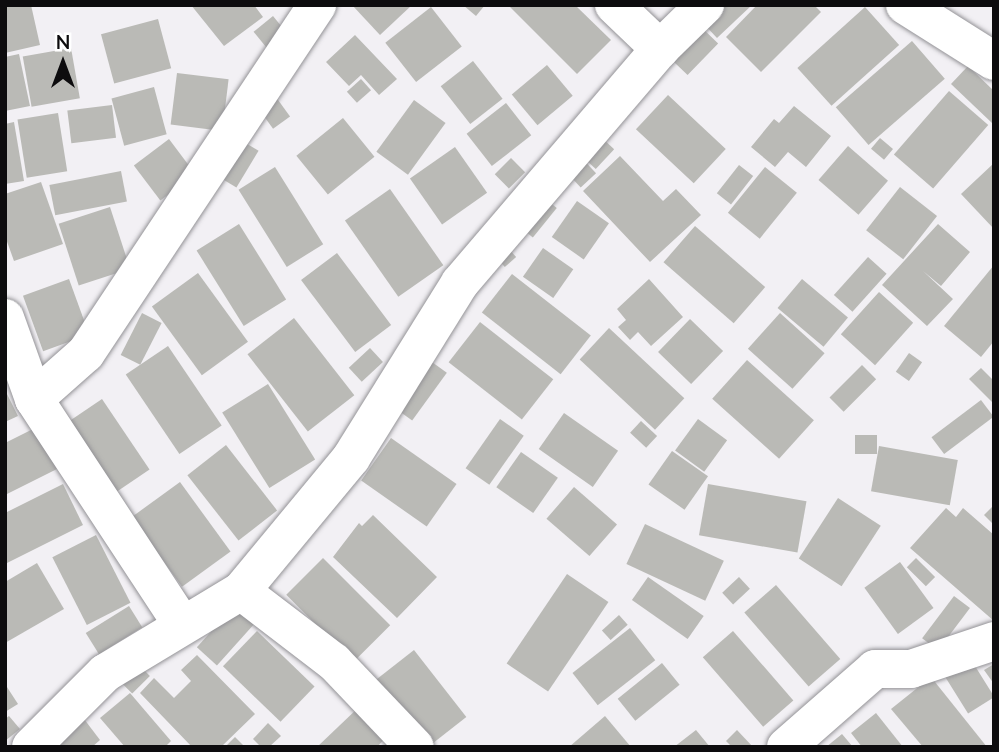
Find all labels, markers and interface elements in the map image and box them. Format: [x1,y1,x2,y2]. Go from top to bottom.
north arrow [28,28,98,98]
text: N [56,30,70,53]

